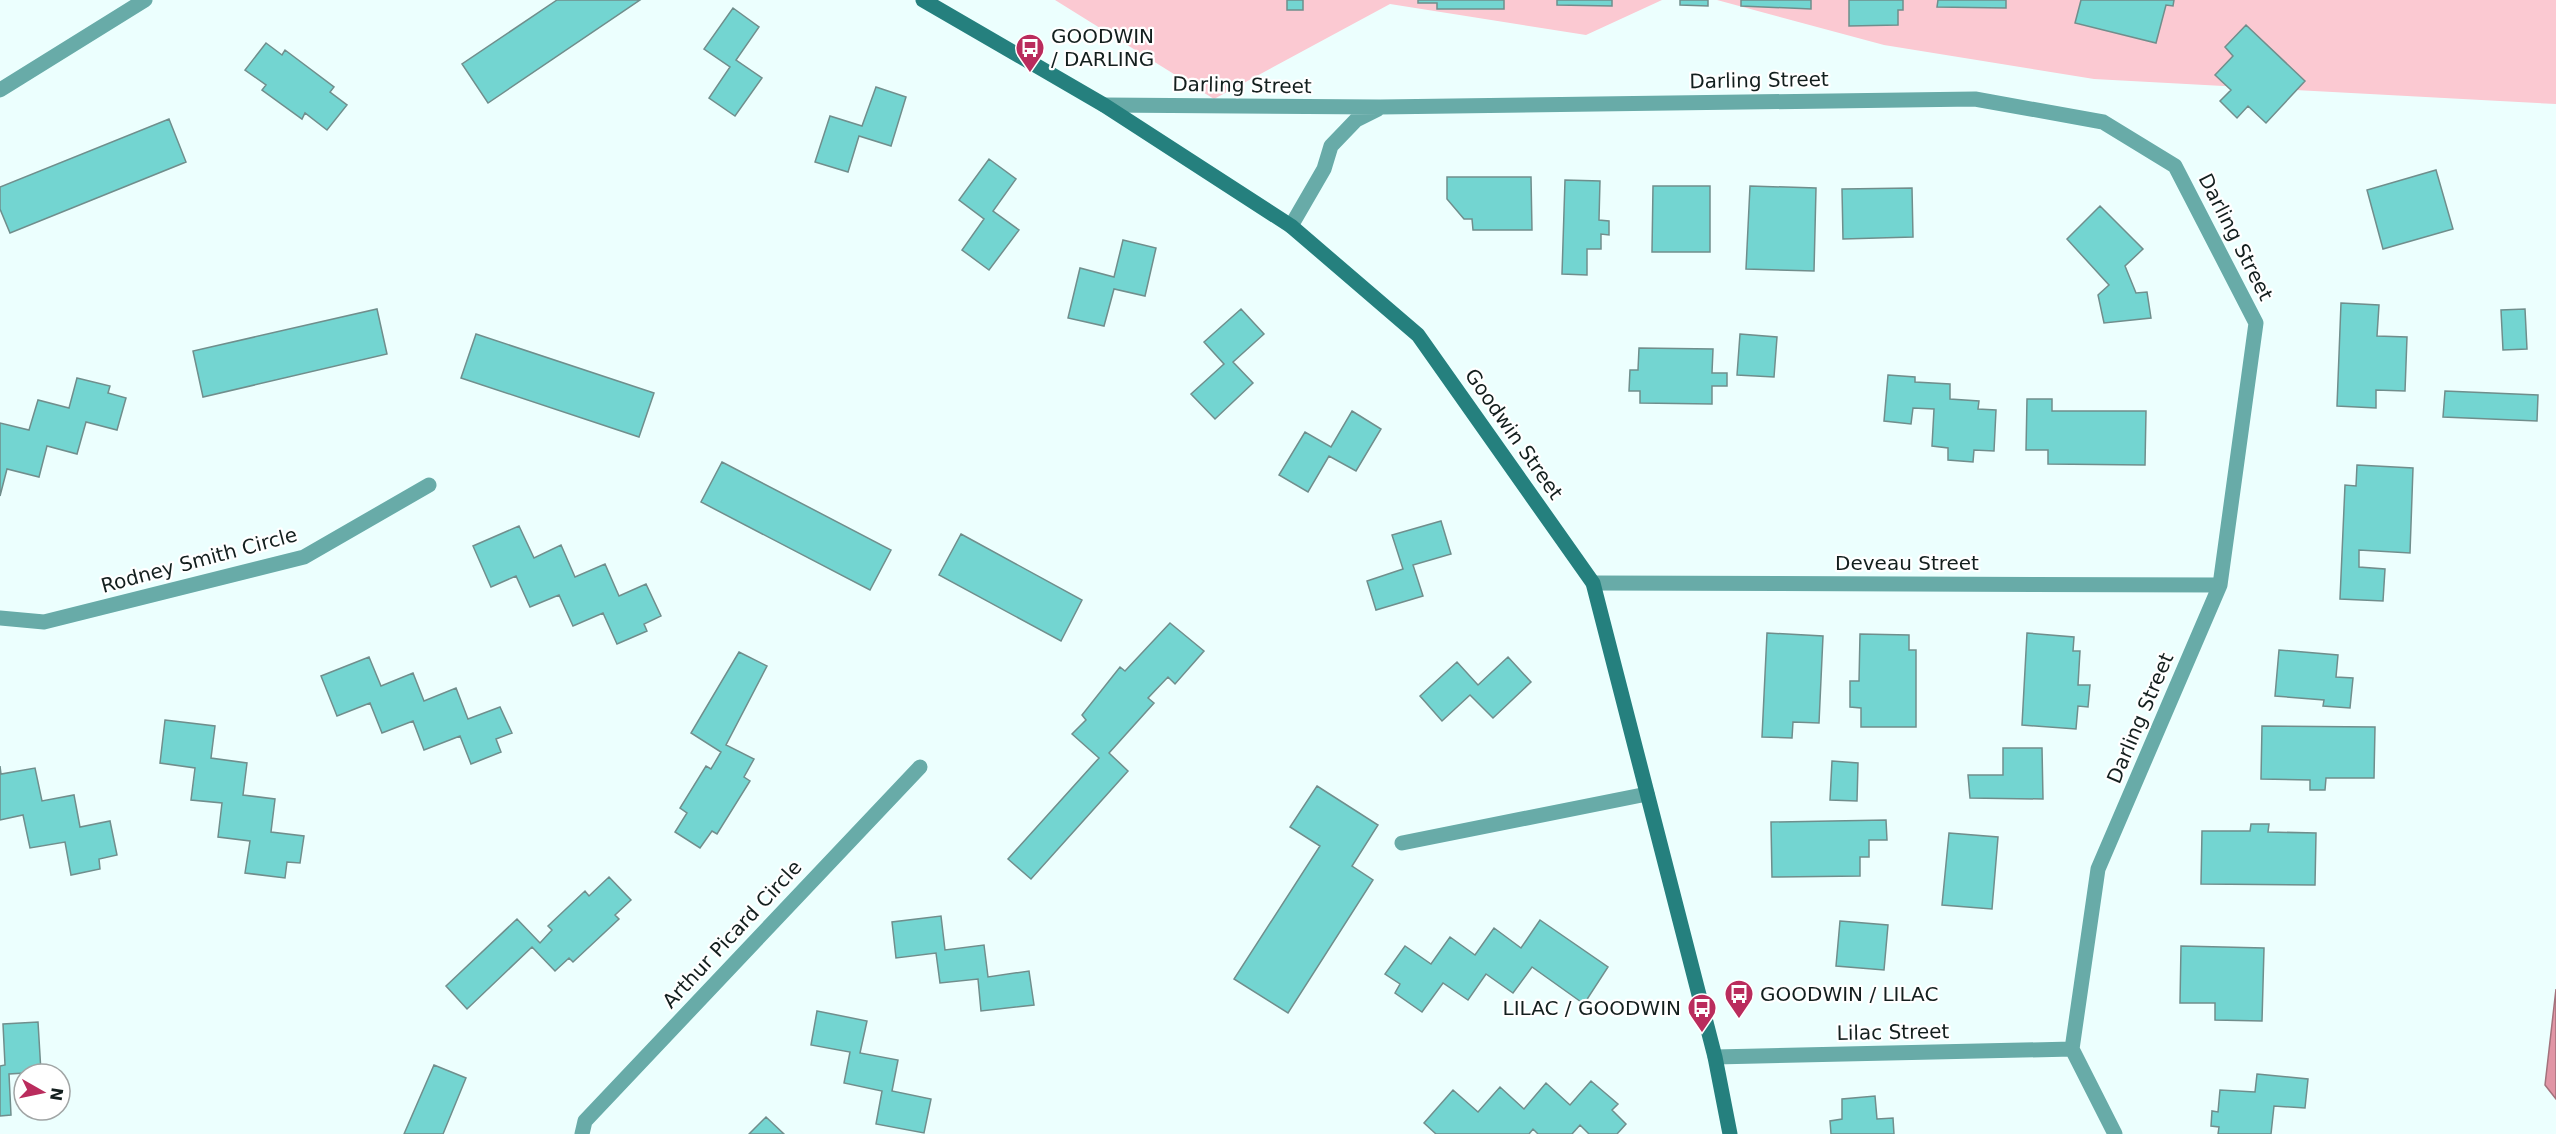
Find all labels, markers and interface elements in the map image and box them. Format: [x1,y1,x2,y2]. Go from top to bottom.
place label: GOODWIN / DARLING [1051,24,1154,71]
bus stop icon: GOODWIN / DARLING [1014,32,1046,74]
street label: Darling Street [1689,67,1829,93]
street label: Darling Street [1172,72,1312,98]
street label: Darling Street [2194,169,2278,305]
street label: Goodwin Street [1460,364,1568,504]
street label: Rodney Smith Circle [98,522,300,598]
street label: Deveau Street [1835,551,1979,575]
street label: Darling Street [2102,649,2178,787]
street label: Arthur Picard Circle [657,855,807,1013]
bus stop icon: GOODWIN / LILAC [1723,978,1755,1020]
place label: GOODWIN / LILAC [1760,982,1938,1006]
bus stop icon: LILAC / GOODWIN [1686,992,1718,1034]
place label: LILAC / GOODWIN [1503,996,1681,1020]
street label: Lilac Street [1836,1019,1950,1045]
north arrow [12,1062,72,1122]
text: N [46,1086,67,1102]

